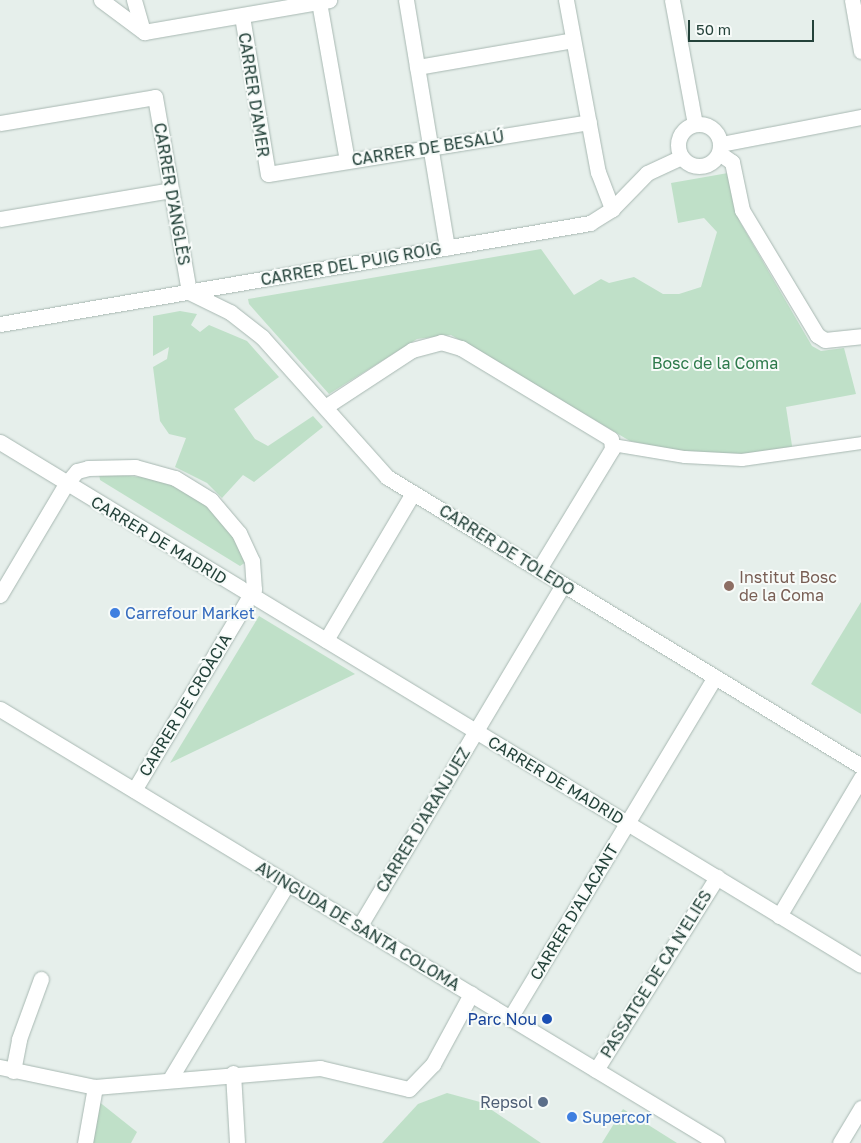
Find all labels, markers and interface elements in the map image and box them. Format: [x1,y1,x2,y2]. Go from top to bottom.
scale bar [691,10,817,42]
text: 50 m [696,20,731,38]
street label: CARRER D'AMER [235,31,273,159]
street label: CARRER D'ANGLÈS [150,121,194,267]
street label: CARRER DE BESALÚ [350,126,506,170]
street label: CARRER DEL PUIG ROIG [259,239,443,289]
park label: Bosc de la Coma [652,353,778,373]
street label: CARRER DE MADRID [87,492,231,588]
street label: CARRER DE TOLEDO [436,501,578,599]
place label: Institut Bosc de la Coma [739,567,837,605]
marker: Institut Bosc de la Coma [723,580,735,592]
place label: Carrefour Market [125,603,255,623]
marker: Carrefour Market [109,607,121,619]
street label: CARRER DE CROÀCIA [135,630,235,780]
street label: CARRER DE MADRID [484,732,628,828]
street label: CARRER D'ARANJUEZ [372,744,474,896]
street label: CARRER D'ALACANT [526,841,622,983]
street label: AVINGUDA DE SANTA COLOMA [253,857,463,995]
street label: PASSATGE DE CA N'ELIES [596,887,716,1061]
place label: Parc Nou [467,1009,537,1029]
marker: Parc Nou [541,1013,553,1025]
place label: Repsol [480,1092,533,1112]
marker: Repsol [537,1096,549,1108]
place label: Supercor [582,1107,652,1127]
marker: Supercor [566,1111,578,1123]

